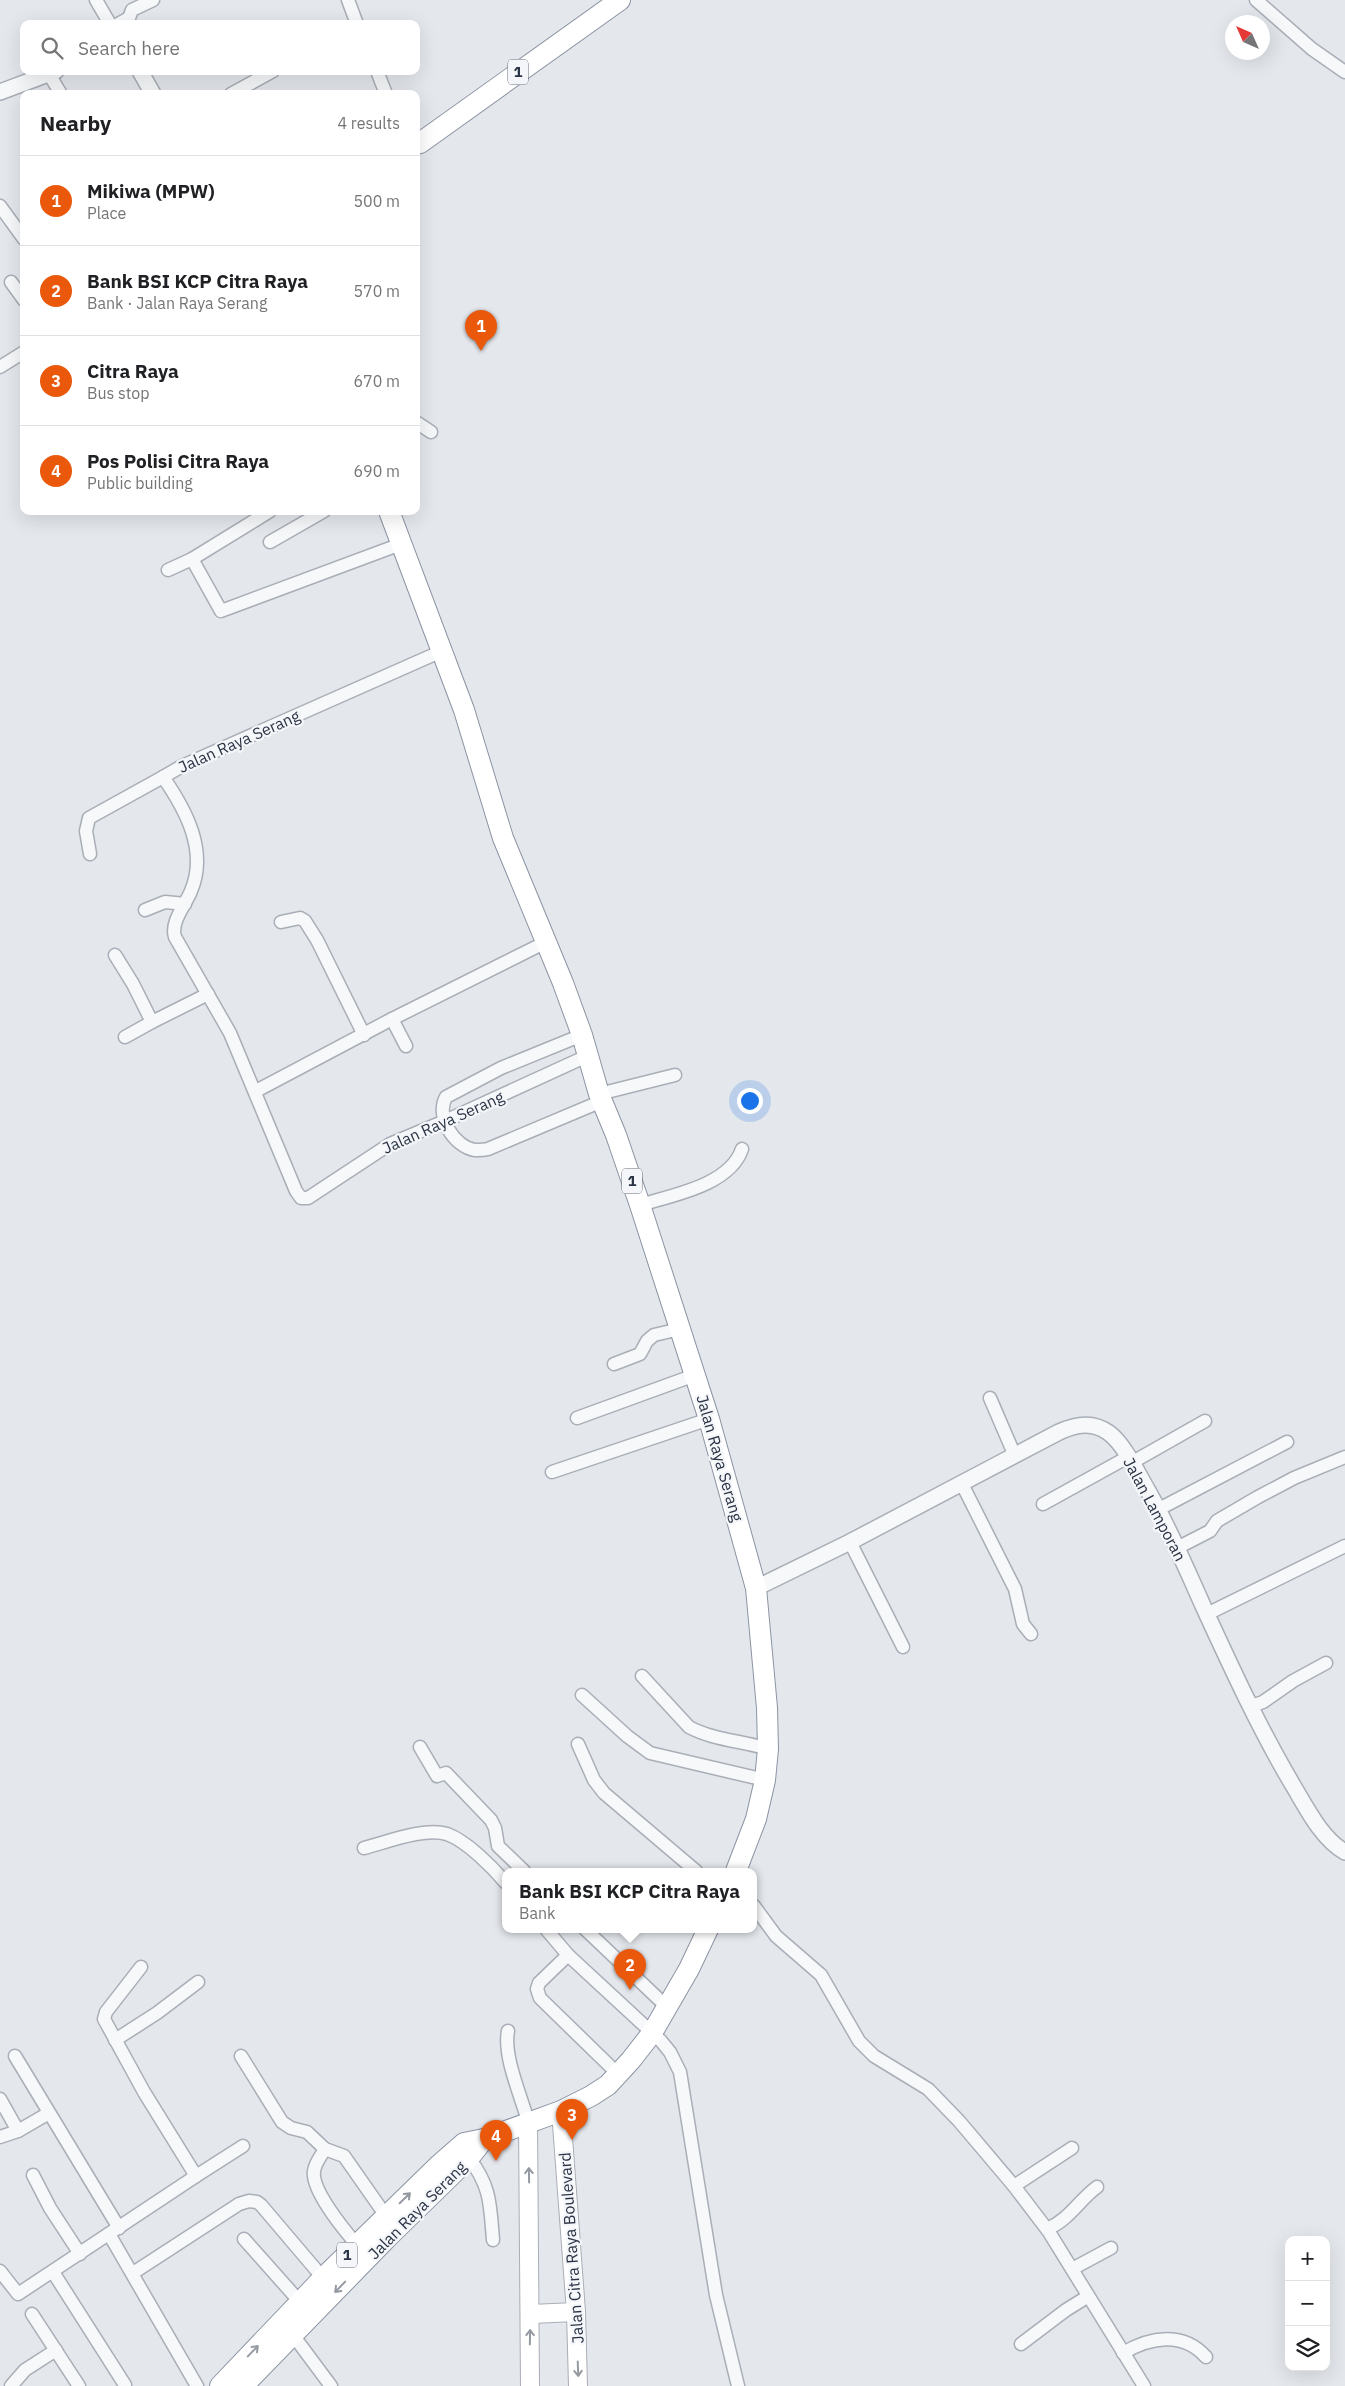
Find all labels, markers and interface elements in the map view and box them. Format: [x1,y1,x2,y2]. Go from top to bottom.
north arrow [1225,15,1270,60]
search box [20,20,420,75]
icon: search [38,34,66,62]
text: Search here [78,36,180,60]
road number: 1 [508,60,528,84]
text: Nearby [40,109,111,137]
text: 4 results [337,113,400,133]
text: Mikiwa (MPW) [87,179,215,203]
text: 1 [51,191,61,211]
text: 500 m [353,191,400,211]
text: Place [87,203,126,223]
text: Bank BSI KCP Citra Raya [87,269,308,293]
text: 2 [51,281,61,301]
text: 570 m [353,281,400,301]
text: Bank · Jalan Raya Serang [87,293,267,313]
pin: 1 [465,310,497,351]
text: Citra Raya [87,359,179,383]
text: 3 [51,371,61,391]
text: 670 m [353,371,400,391]
text: Bus stop [87,383,150,403]
text: Pos Polisi Citra Raya [87,449,269,473]
text: 4 [51,461,61,481]
text: 690 m [353,461,400,481]
text: Public building [87,473,193,493]
street label: Jalan Raya Serang [175,705,303,777]
street label: Jalan Raya Serang [379,1086,507,1158]
your location [737,1088,763,1114]
road number: 1 [622,1168,642,1194]
street label: Jalan Raya Serang [692,1392,748,1524]
street label: Jalan Lamporan [1119,1454,1191,1564]
popup [502,1868,757,1933]
text: Bank BSI KCP Citra Raya [519,1879,740,1903]
text: Bank [519,1903,556,1923]
pin: 2 [614,1949,646,1990]
pin: 3 [556,2099,588,2140]
pin: 4 [480,2120,512,2161]
street label: Jalan Citra Raya Boulevard [554,2152,588,2344]
street label: Jalan Raya Serang [364,2156,471,2263]
one-way arrow [524,2167,534,2184]
one-way arrow [399,2192,411,2205]
map controls [1285,2236,1330,2371]
button: + [1285,2236,1330,2281]
road number: 1 [337,2242,357,2268]
one-way arrow [334,2280,346,2293]
button: − [1285,2281,1330,2326]
button: layers [1285,2326,1330,2371]
one-way arrow [526,2330,535,2346]
one-way arrow [247,2345,260,2357]
one-way arrow [573,2361,582,2377]

